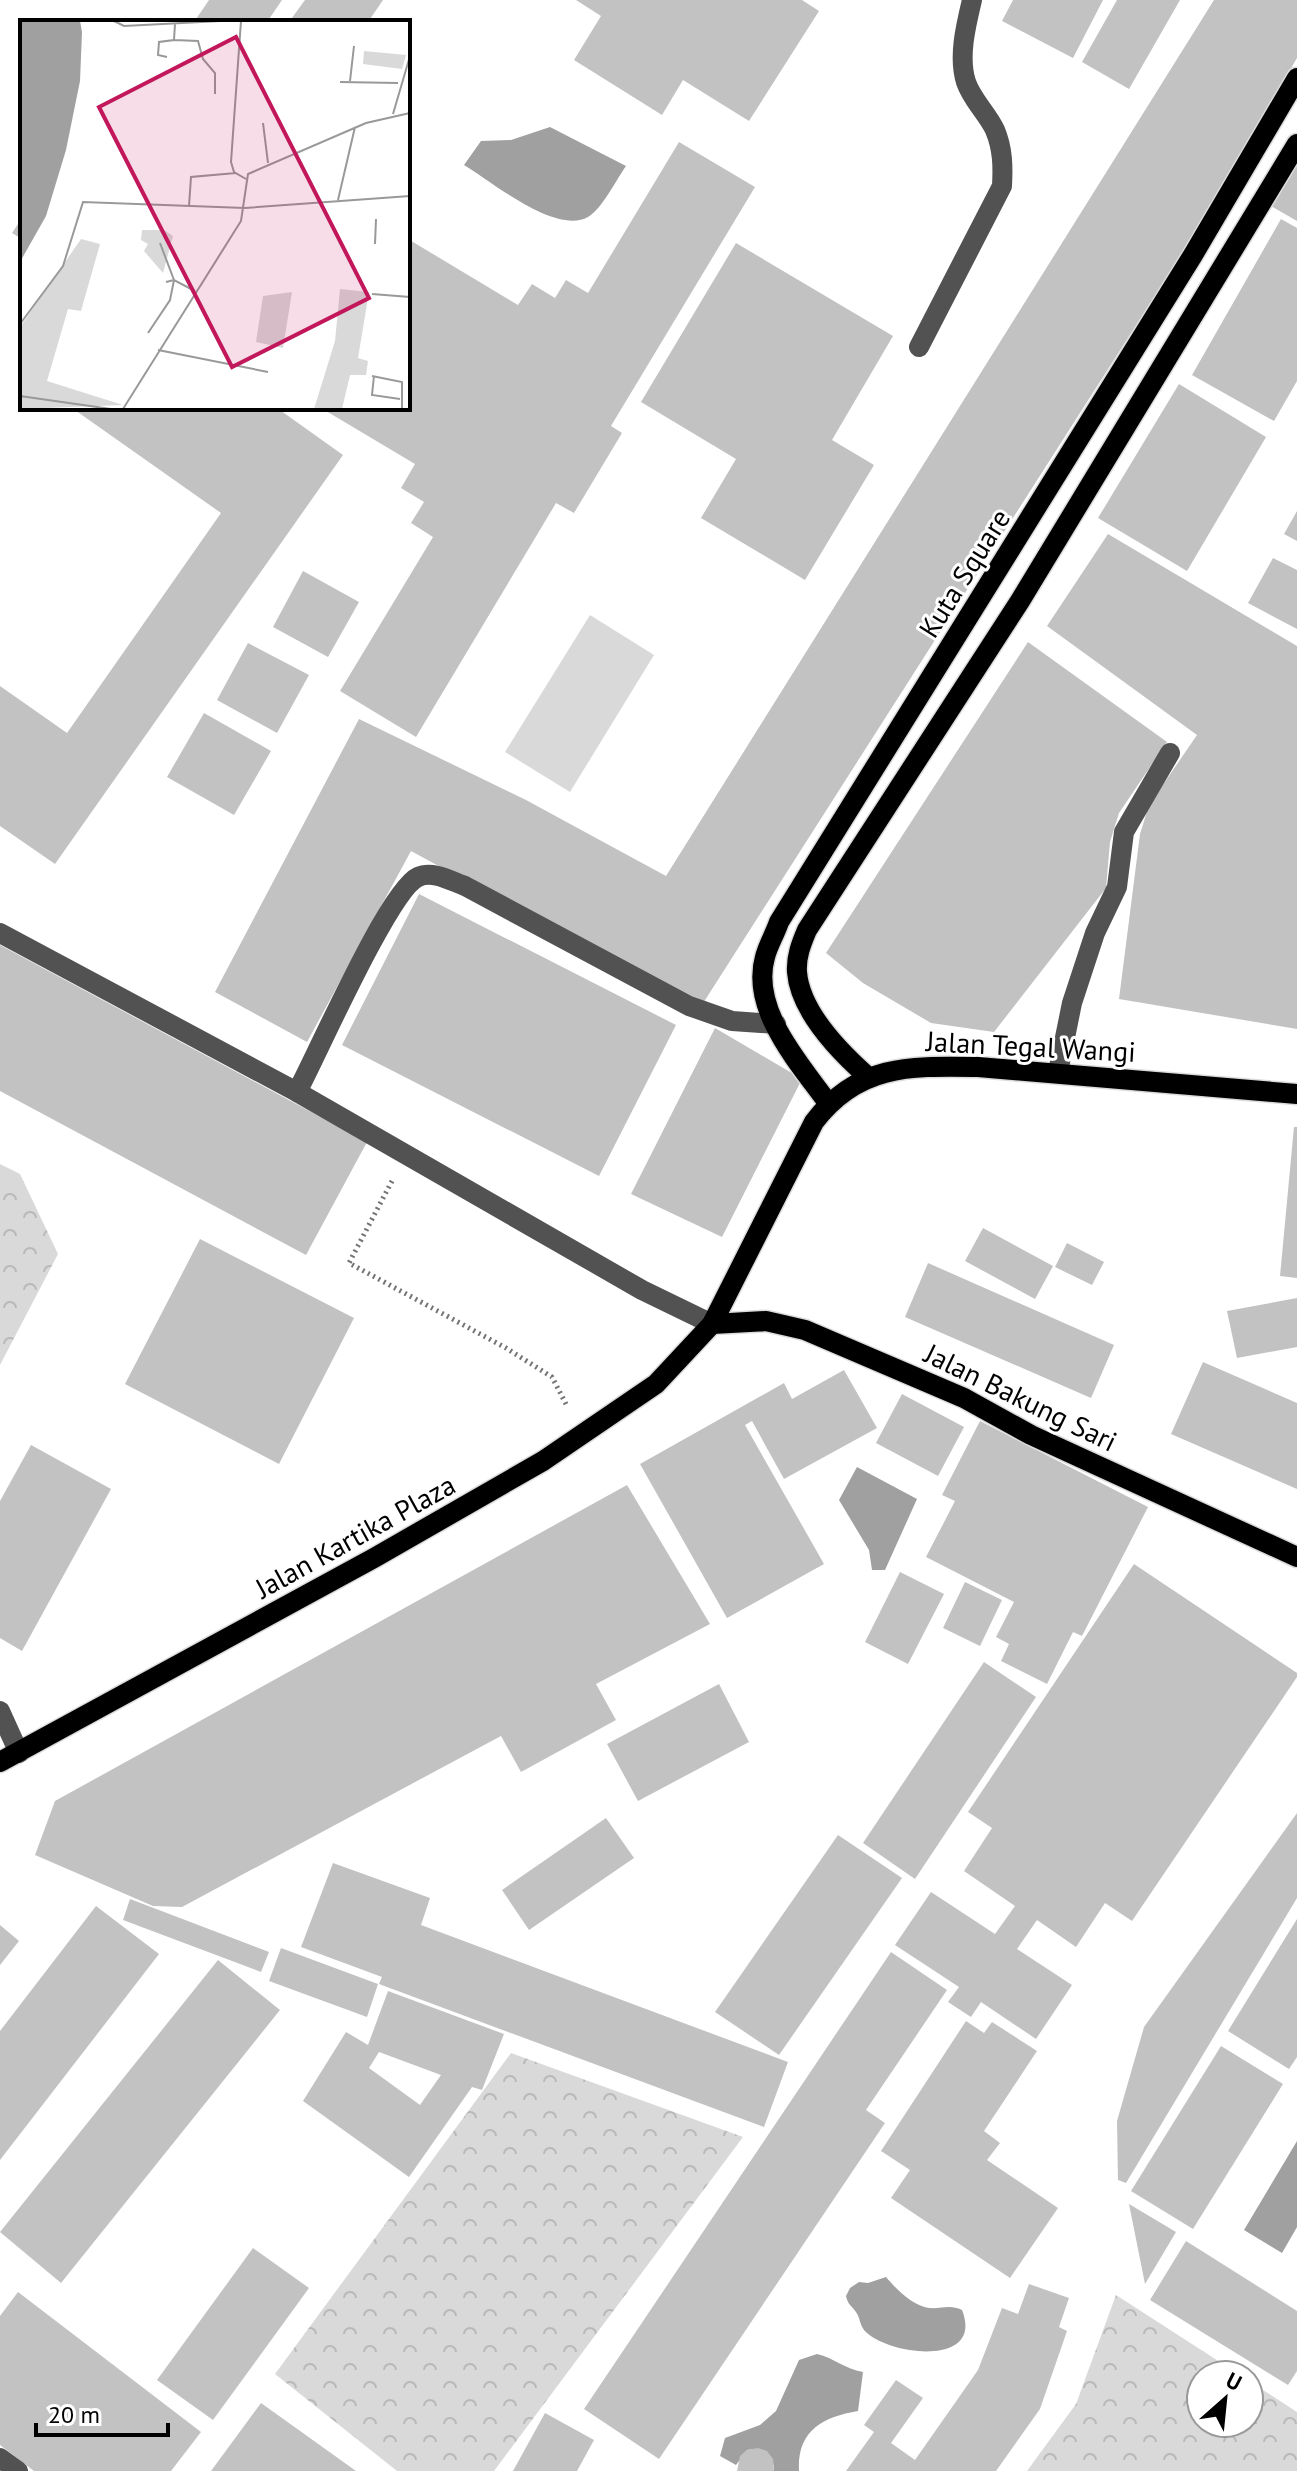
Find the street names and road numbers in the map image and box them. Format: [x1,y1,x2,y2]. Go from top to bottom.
street label: Kuta Square [910,502,1018,644]
street label: Jalan Tegal Wangi [924,1022,1137,1070]
street label: Jalan Bakung Sari [918,1334,1123,1459]
street label: Jalan Kartika Plaza [247,1466,462,1607]

